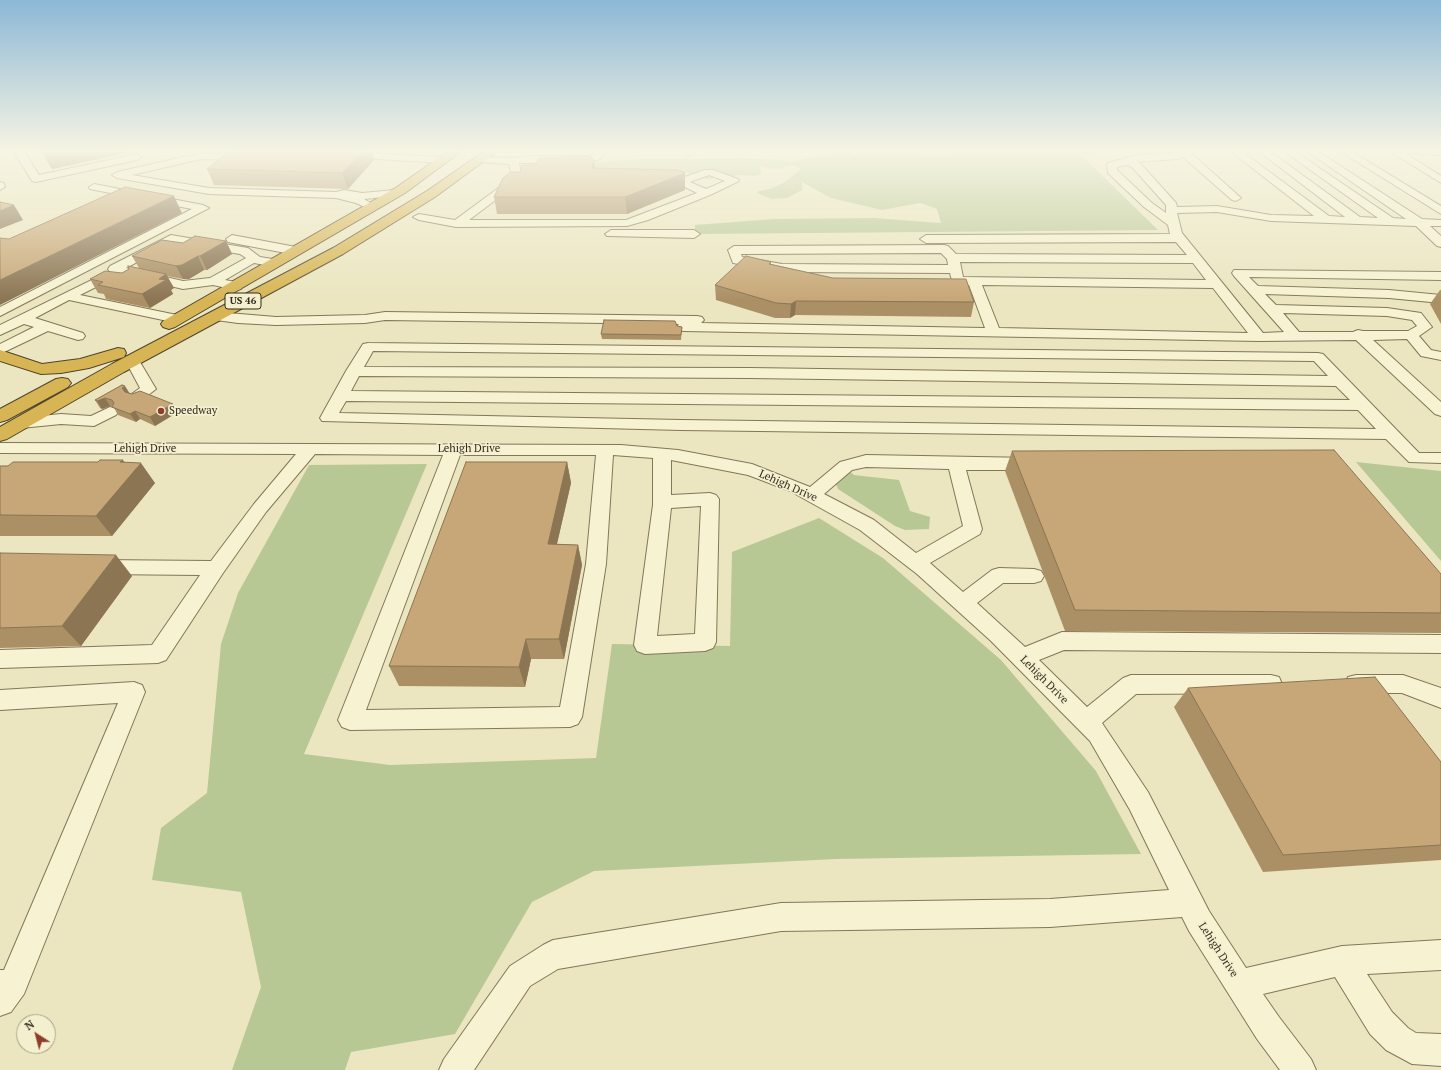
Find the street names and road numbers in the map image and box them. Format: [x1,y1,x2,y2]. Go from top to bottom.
road number: US 46 [225,293,261,309]
street label: Lehigh Drive [114,442,176,456]
street label: Lehigh Drive [438,442,500,456]
street label: Lehigh Drive [757,467,819,505]
street label: Lehigh Drive [1017,653,1071,707]
street label: Lehigh Drive [1195,920,1241,980]

